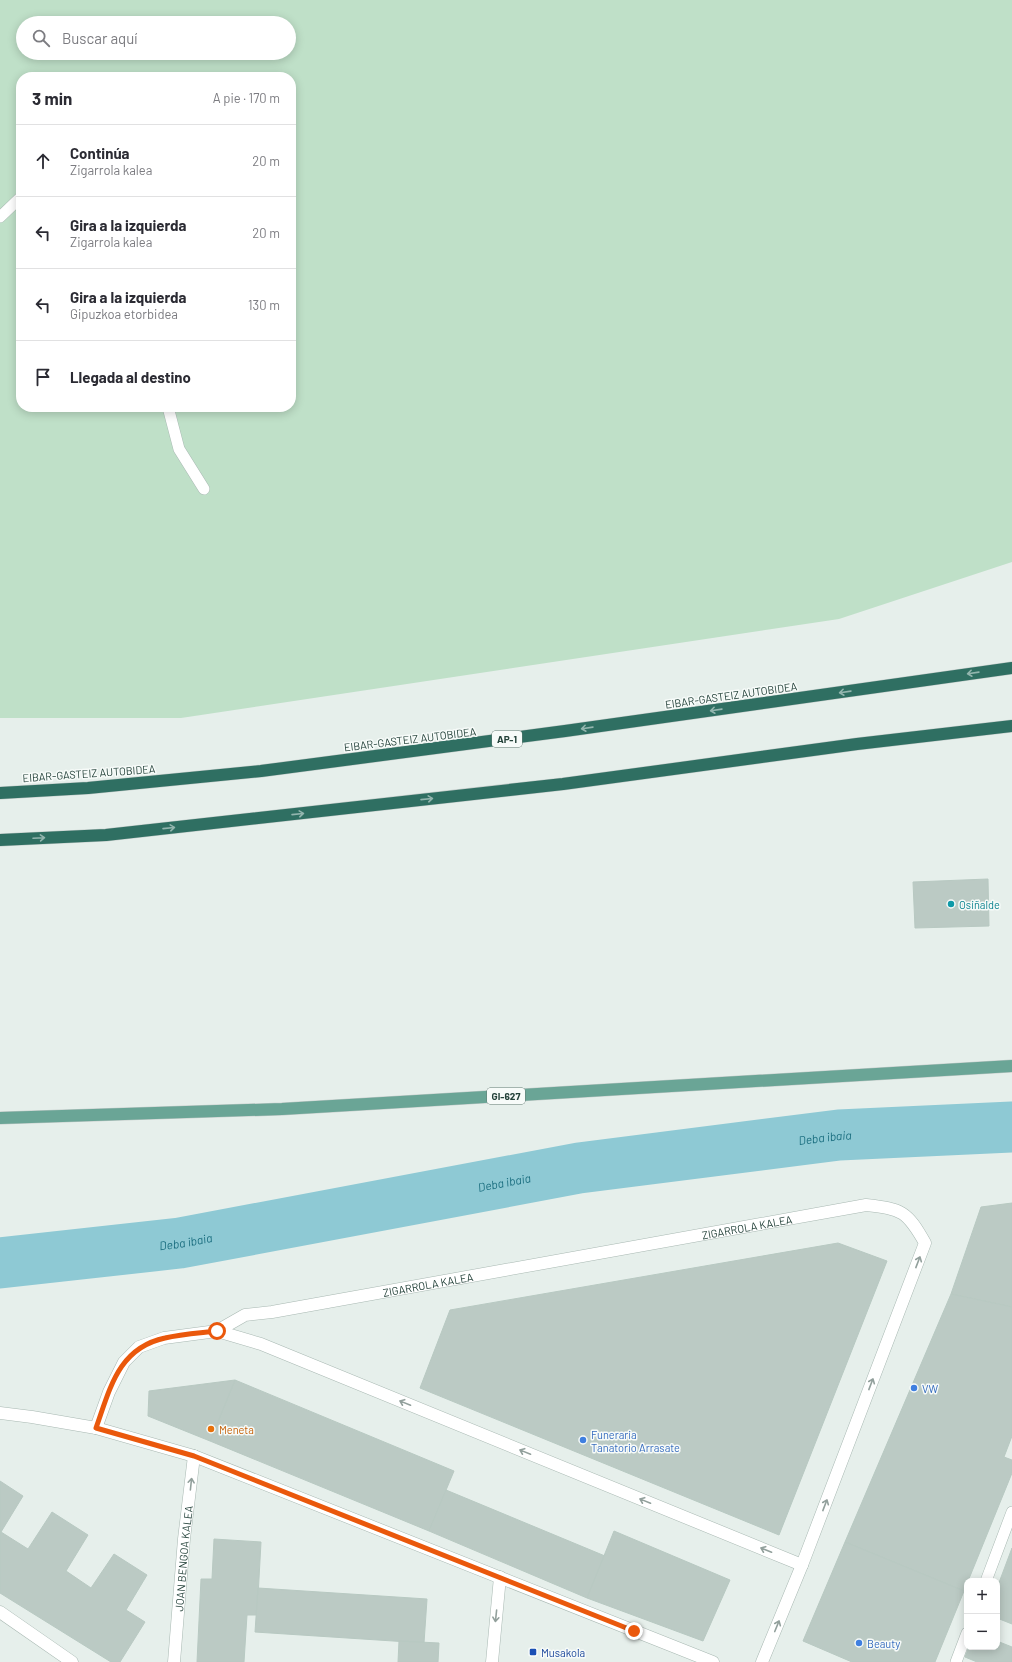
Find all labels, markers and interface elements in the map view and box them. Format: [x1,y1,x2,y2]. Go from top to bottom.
search box [16,16,296,60]
icon: search [30,27,52,49]
text: Buscar aquí [62,29,138,47]
text: 3 min [32,88,72,108]
text: A pie · 170 m [213,90,280,106]
text: Continúa [70,144,130,162]
icon: ahead [32,150,54,172]
text: 20 m [252,153,280,169]
text: Zigarrola kalea [70,162,152,178]
text: Gira a la izquierda [70,216,186,234]
icon: left [32,222,54,244]
text: 20 m [252,225,280,241]
text: Zigarrola kalea [70,234,152,250]
text: Gira a la izquierda [70,288,186,306]
icon: left [32,294,54,316]
text: 130 m [248,297,280,313]
text: Gipuzkoa etorbidea [70,306,178,322]
icon: arrive [32,366,54,388]
text: Llegada al destino [70,368,191,386]
one-way arrow [967,669,980,677]
street label: EIBAR-GASTEIZ AUTOBIDEA [664,679,798,711]
one-way arrow [839,688,852,696]
one-way arrow [710,706,723,714]
street label: EIBAR-GASTEIZ AUTOBIDEA [343,724,477,754]
one-way arrow [581,724,594,732]
road number: AP-1 [492,731,522,747]
street label: EIBAR-GASTEIZ AUTOBIDEA [22,762,156,784]
one-way arrow [420,796,433,803]
one-way arrow [291,810,304,817]
one-way arrow [162,824,175,832]
one-way arrow [32,834,45,842]
place label: Osiñalde [959,898,1000,911]
marker: Osiñalde [946,899,956,909]
road number: GI-627 [487,1088,525,1104]
water label: Deba ibaia [798,1127,852,1147]
water label: Deba ibaia [477,1170,532,1194]
street label: ZIGARROLA KALEA [701,1212,793,1241]
water label: Deba ibaia [158,1230,213,1252]
one-way arrow [914,1257,922,1269]
street label: ZIGARROLA KALEA [382,1269,475,1298]
route start [208,1322,226,1340]
one-way arrow [868,1378,876,1390]
place label: VW [922,1382,938,1395]
marker: VW [909,1383,919,1393]
one-way arrow [399,1399,411,1406]
place label: Meneta [219,1423,254,1436]
marker: Meneta [206,1424,216,1434]
place label: Funeraria Tanatorio Arrasate [591,1428,680,1454]
marker: Funeraria Tanatorio Arrasate [578,1435,588,1445]
one-way arrow [519,1448,531,1455]
one-way arrow [187,1478,195,1491]
one-way arrow [640,1497,652,1505]
one-way arrow [821,1500,829,1512]
street label: JOAN BENGOA KALEA [172,1504,195,1612]
one-way arrow [760,1546,772,1554]
map controls [964,1578,1000,1650]
button: + [964,1578,1000,1614]
one-way arrow [492,1609,499,1622]
button: − [964,1614,1000,1650]
one-way arrow [773,1620,781,1632]
route end [625,1622,643,1640]
place label: Beauty [867,1637,900,1650]
marker: Beauty [854,1638,864,1648]
place label: Musakola [541,1646,585,1659]
marker: Musakola [528,1647,538,1657]

